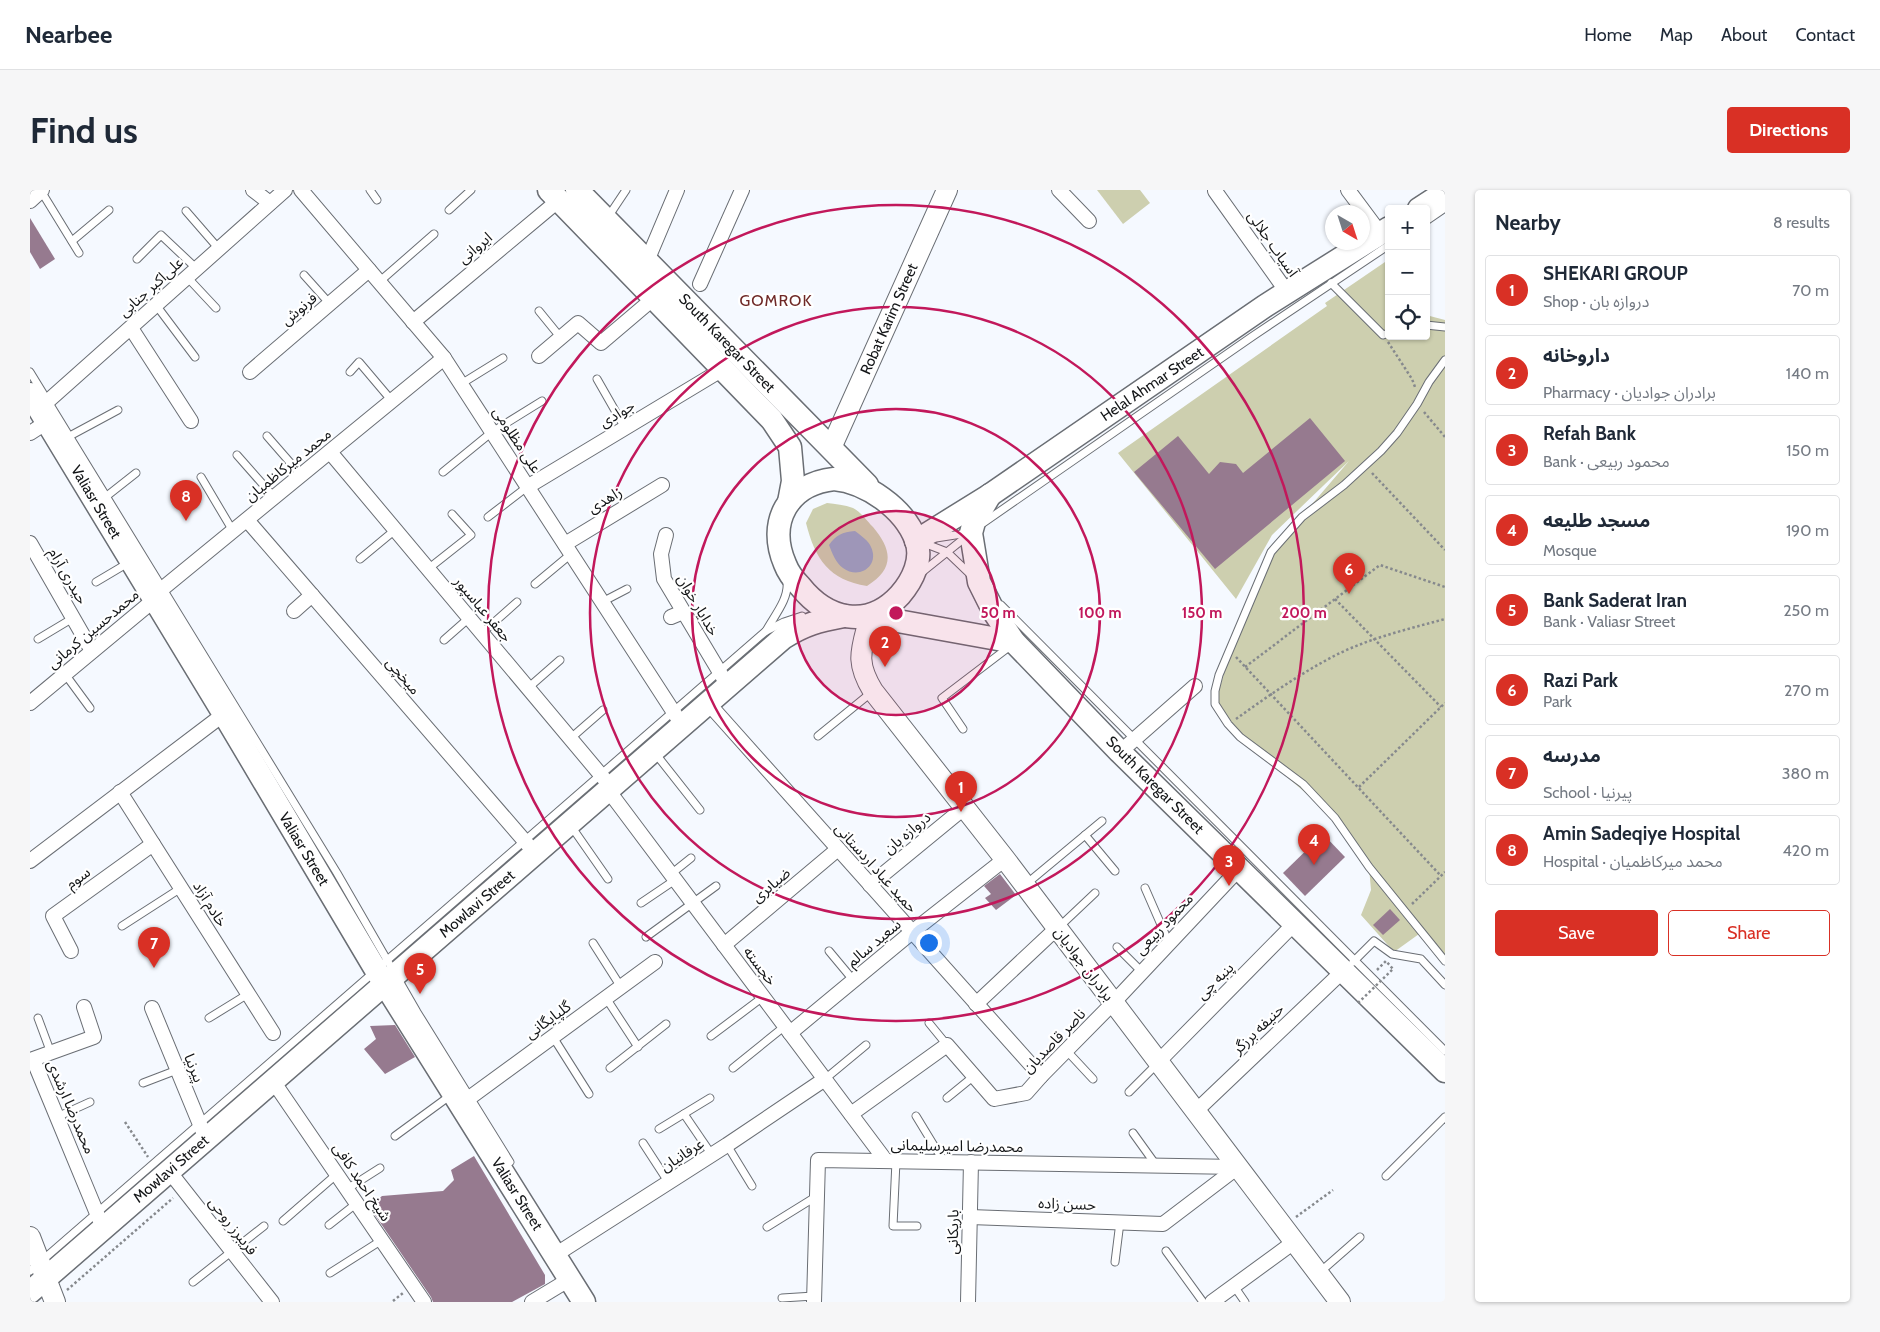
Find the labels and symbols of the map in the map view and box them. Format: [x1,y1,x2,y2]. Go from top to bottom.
north arrow [1325,205,1370,250]
street label: آسیاب جلالی [1244,208,1303,281]
street label: ایروانی [454,228,496,268]
street label: علی‌اکبر جنابی [115,253,187,321]
street label: Robat Karim Street [856,261,922,377]
street label: فرنوش [277,289,321,329]
street label: South Karegar Street [675,290,779,396]
district label: GOMROK [740,291,812,310]
street label: Helal Ahmar Street [1097,343,1207,425]
street label: جوادی [596,396,638,432]
street label: علی مظلومی [489,403,545,477]
street label: محمد میرکاظمیان [241,425,335,505]
street label: Valiasr Street [67,462,125,542]
pin: 8 [170,480,202,521]
street label: زاهدی [585,483,625,517]
street label: حیدری آرام [43,545,91,609]
pin: 6 [1333,553,1365,594]
street label: خدایار خوان [673,571,723,639]
street label: جعفر عباسپور [449,572,516,646]
street label: محمدحسین کرمانی [43,585,143,673]
centre of rings [887,604,905,622]
text: 50 m [980,604,1016,622]
text: 100 m [1078,604,1122,622]
text: 150 m [1182,604,1222,622]
text: 200 m [1281,604,1327,622]
pin: 2 [869,626,901,667]
street label: میخچی [381,654,424,699]
street label: South Karegar Street [1102,732,1208,838]
pin: 1 [945,771,977,812]
street label: دروازه بان [880,808,934,858]
street label: Valiasr Street [275,809,333,889]
street label: حمید عباد اردستانی [831,819,921,917]
pin: 4 [1298,824,1330,865]
pin: 3 [1213,845,1245,886]
street label: سوم [62,863,95,895]
street label: ضیابری [748,864,794,906]
street label: Mowlavi Street [436,866,518,942]
street label: خادم آزاد [187,878,231,931]
street label: محمود ربیعی [1131,890,1197,958]
street label: سعید سالم [843,915,906,972]
street label: برادران جوادیان [1050,923,1118,1005]
pin: 7 [138,927,170,968]
your location [916,930,942,956]
street label: خجسته [740,943,781,989]
pin: 5 [404,953,436,994]
street label: پنبه چی [1193,959,1238,1004]
street label: گلپایگانی [522,997,576,1044]
street label: حنیفه برزگر [1228,1000,1288,1059]
street label: ناصر قاصدیان [1019,1005,1089,1077]
street label: پیرنیا [179,1051,208,1086]
street label: محمدرضا ارشدی [43,1057,99,1157]
street label: Mowlavi Street [130,1131,212,1207]
street label: عرفانیان [657,1134,708,1176]
street label: محمدرضا امیرسلیمانی [890,1136,1024,1156]
street label: شیخ احمد کافی [327,1139,395,1227]
street label: Valiasr Street [487,1154,547,1234]
street label: فریبرز روحی [205,1193,261,1259]
street label: حسن زاده [1038,1194,1096,1214]
street label: باریکانی [944,1209,962,1255]

